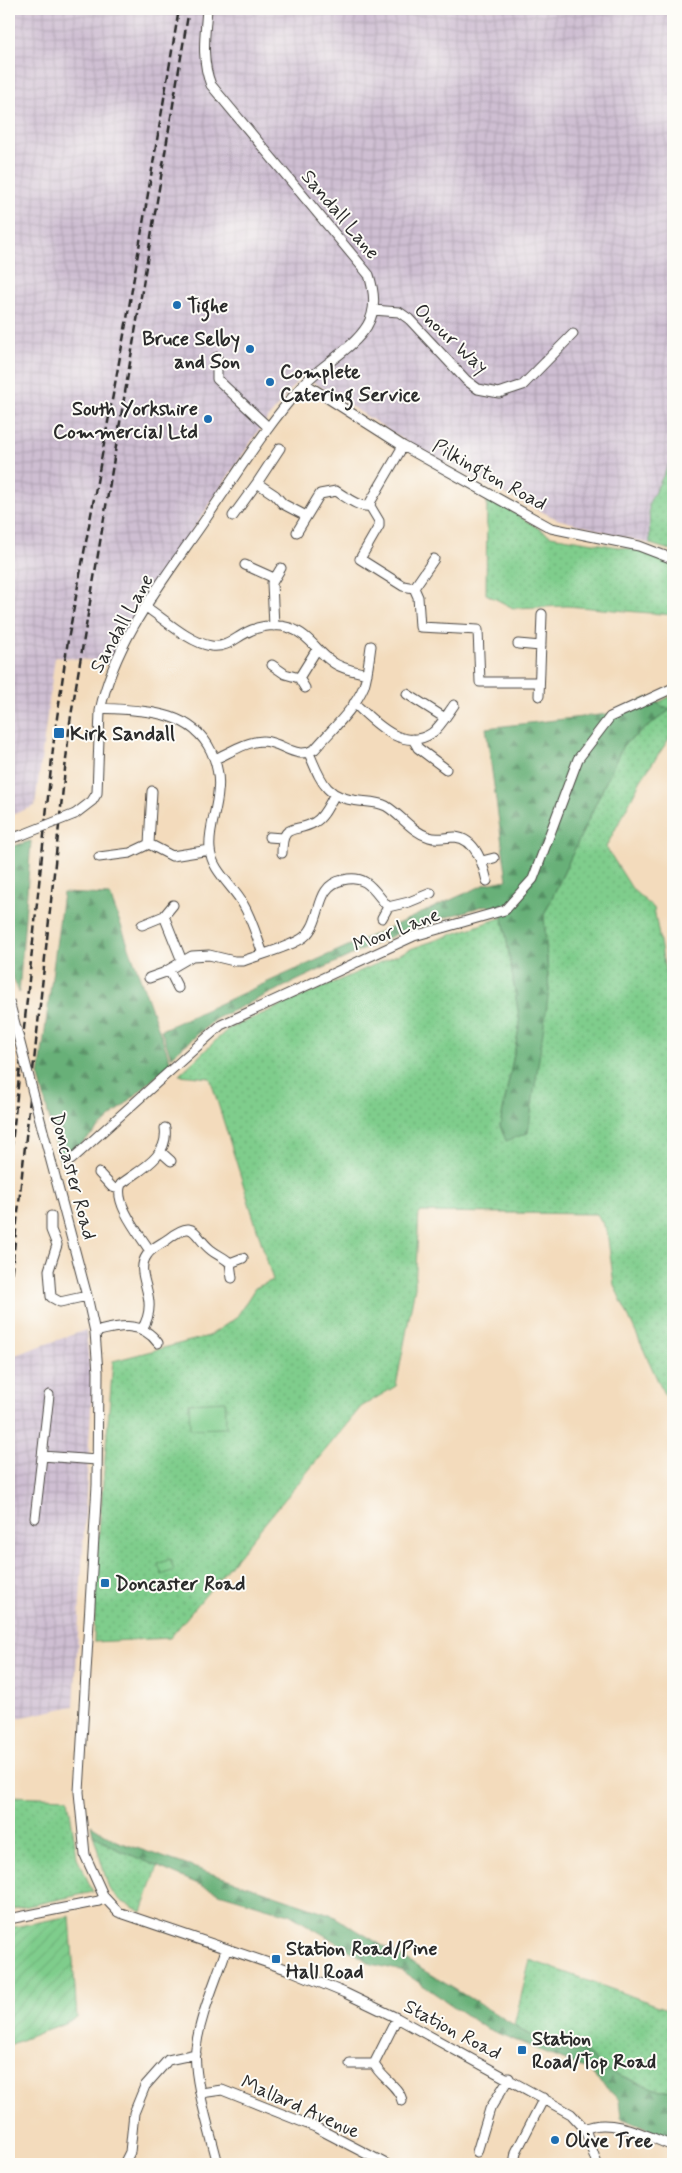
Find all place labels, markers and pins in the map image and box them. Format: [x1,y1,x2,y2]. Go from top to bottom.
place label: Tighe [187,293,228,322]
marker: Tighe [171,299,183,311]
place label: Bruce Selby and Son [142,326,240,376]
marker: Bruce Selby and Son [244,343,256,355]
place label: Complete Catering Service [280,359,421,411]
marker: Complete Catering Service [264,376,276,388]
place label: South Yorkshire Commercial Ltd [53,396,198,446]
marker: South Yorkshire Commercial Ltd [202,413,214,425]
place label: Kirk Sandall [70,721,175,748]
marker: Kirk Sandall [52,726,66,740]
place label: Doncaster Road [115,1571,246,1598]
marker: Doncaster Road [99,1577,111,1589]
place label: Station Road/Pine Hall Road [286,1936,438,1986]
marker: Station Road/Pine Hall Road [270,1953,282,1965]
place label: Station Road/Top Road [532,2026,656,2076]
marker: Station Road/Top Road [516,2044,528,2056]
place label: Olive Tree [565,2128,654,2155]
marker: Olive Tree [549,2134,561,2146]

